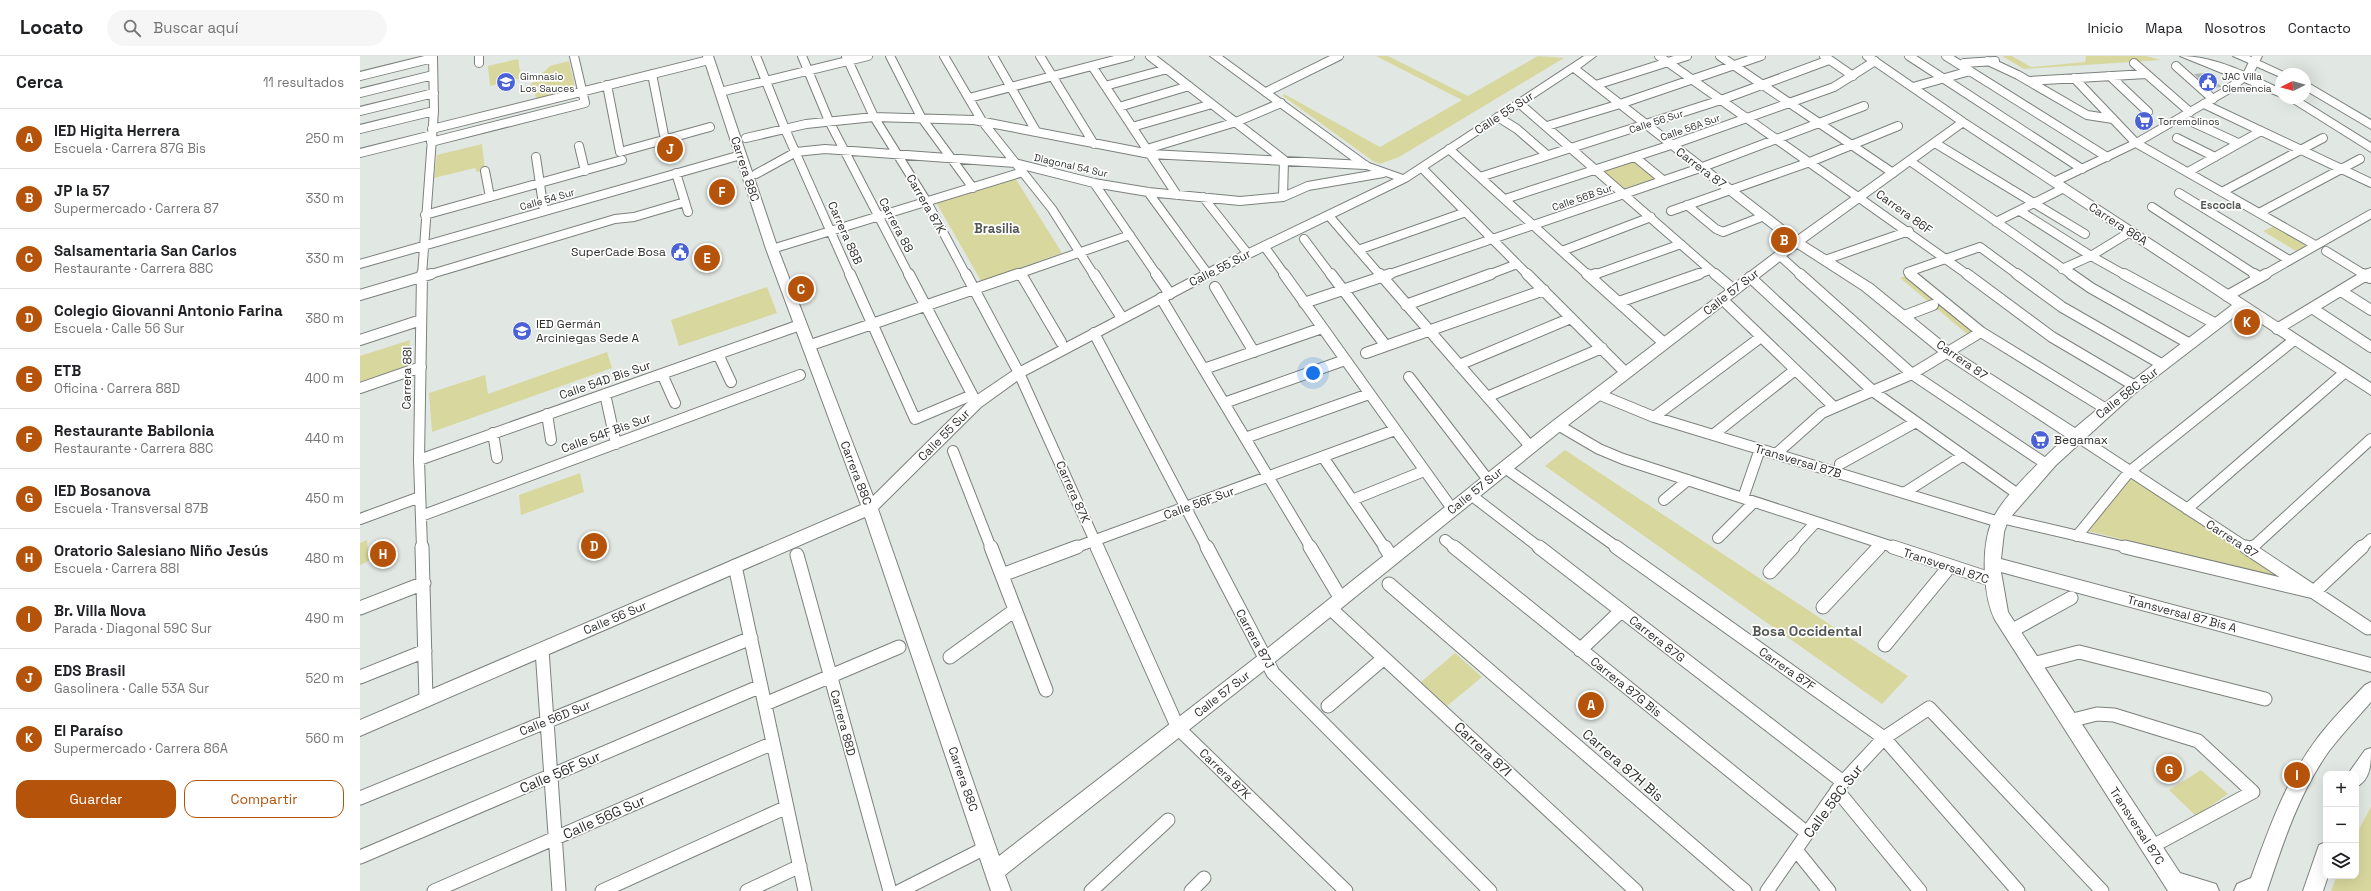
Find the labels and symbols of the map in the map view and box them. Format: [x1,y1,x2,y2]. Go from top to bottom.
north arrow [2275,68,2311,104]
place label: Gimnasio Los Sauces [520,70,574,95]
place label: JAC Villa Clemencia [2222,70,2272,95]
school or university icon: Gimnasio Los Sauces [495,71,517,93]
public building icon: JAC Villa Clemencia [2197,71,2219,93]
street label: Calle 55 Sur [1471,88,1537,138]
street label: Calle 56 Sur [1627,107,1685,136]
supermarket icon: Torremolinos [2133,110,2155,132]
street label: Calle 56A Sur [1659,111,1722,144]
place label: Torremolinos [2158,115,2220,128]
pin: J [657,134,683,164]
street label: Carrera 88C [727,134,763,204]
street label: Carrera 87 [1673,144,1730,192]
street label: Diagonal 54 Sur [1033,151,1109,180]
street label: Carrera 87K [903,171,950,237]
pin: F [709,177,735,207]
street label: Calle 56B Sur [1550,181,1614,214]
street label: Calle 54 Sur [518,185,576,214]
street label: Carrera 86F [1873,186,1936,238]
street label: Carrera 88 [875,195,917,255]
district label: Escocia [2201,198,2242,212]
street label: Carrera 88B [824,199,866,267]
street label: Carrera 86A [2085,199,2151,249]
district label: Brasilia [974,220,1020,237]
pin: B [1771,225,1797,255]
public building icon: SuperCade Bosa [669,241,691,263]
pin: E [694,243,720,273]
place label: SuperCade Bosa [571,244,666,260]
street label: Calle 55 Sur [1186,245,1254,290]
street label: Calle 57 Sur [1700,265,1763,319]
pin: C [788,274,814,304]
pin: K [2234,307,2260,337]
place label: IED Germán Arciniegas Sede A [536,316,640,346]
school or university icon: IED Germán Arciniegas Sede A [511,320,533,342]
street label: Carrera 87 [1933,337,1991,384]
street label: Carrera 88I [398,346,416,410]
street label: Calle 54D Bis Sur [557,357,653,403]
your location [1303,363,1323,383]
street label: Calle 58C Sur [2092,363,2162,422]
street label: Calle 55 Sur [915,405,974,464]
street label: Calle 54F Bis Sur [559,409,654,457]
supermarket icon: Begamax [2029,429,2051,451]
place label: Begamax [2054,432,2108,448]
street label: Carrera 88C [836,439,876,508]
street label: Transversal 87B [1753,440,1843,482]
street label: Carrera 87K [1052,458,1094,526]
street label: Calle 57 Sur [1444,463,1506,518]
street label: Calle 56F Sur [1162,483,1237,523]
street label: Carrera 87 [2203,516,2261,562]
pin: D [581,531,607,561]
pin: H [370,539,396,569]
street label: Transversal 87C [1901,545,1991,588]
street label: Transversal 87 Bis A [2126,592,2239,636]
street label: Calle 56 Sur [581,597,650,639]
street label: Carrera 87J [1232,606,1278,672]
street label: Carrera 87G [1626,612,1688,666]
district label: Bosa Occidental [1752,622,1862,640]
street label: Carrera 87F [1756,644,1819,695]
street label: Carrera 87G Bis [1587,653,1665,721]
street label: Calle 57 Sur [1191,667,1254,721]
street label: Carrera 88D [827,688,860,758]
pin: A [1578,690,1604,720]
street label: Calle 56D Sur [517,696,593,740]
street label: Carrera 87I [1450,718,1516,780]
street label: Carrera 87H Bis [1579,725,1667,805]
street label: Carrera 88C [944,744,982,814]
street label: Carrera 87K [1196,745,1255,803]
street label: Calle 56F Sur [517,747,603,797]
pin: G [2156,754,2182,784]
street label: Calle 58C Sur [1799,760,1867,842]
pin: I [2284,760,2310,790]
street label: Transversal 87C [2106,784,2168,868]
street label: Calle 56G Sur [560,791,648,843]

